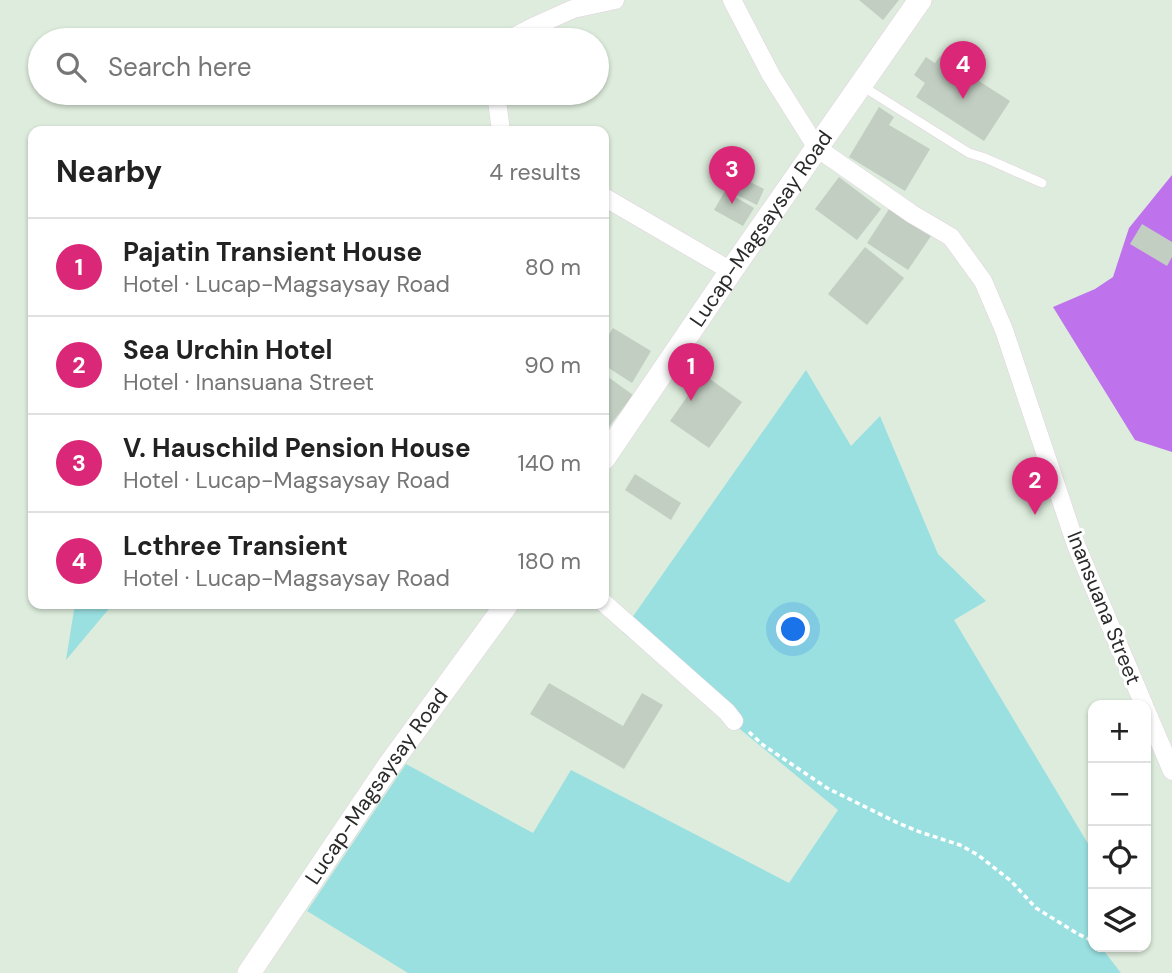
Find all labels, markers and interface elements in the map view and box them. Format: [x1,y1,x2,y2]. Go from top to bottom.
search box [28,28,609,105]
pin: 4 [940,41,986,99]
icon: search [52,48,90,86]
text: Search here [108,50,251,84]
street label: Lucap-Magsaysay Road [683,125,839,332]
pin: 3 [709,146,755,204]
text: Nearby [56,152,162,191]
text: 4 results [489,157,581,187]
text: Pajatin Transient House [123,235,422,269]
text: 1 [75,252,83,282]
text: 80 m [525,252,581,282]
text: Hotel · Lucap-Magsaysay Road [123,269,450,299]
text: Sea Urchin Hotel [123,333,333,367]
pin: 1 [668,343,714,401]
text: 2 [72,350,86,380]
text: 90 m [524,350,581,380]
text: Hotel · Inansuana Street [123,367,374,397]
text: V. Hauschild Pension House [123,431,471,465]
text: 3 [72,448,86,478]
text: 140 m [518,448,581,478]
pin: 2 [1012,457,1058,515]
text: Hotel · Lucap-Magsaysay Road [123,465,450,495]
street label: Inansuana Street [1060,527,1148,689]
text: Lcthree Transient [123,529,348,563]
text: 4 [72,546,86,576]
text: 180 m [517,546,581,576]
text: Hotel · Lucap-Magsaysay Road [123,563,450,593]
your location [776,612,810,646]
street label: Lucap-Magsaysay Road [299,683,455,890]
map controls [1088,700,1151,952]
button: + [1088,700,1151,763]
button: − [1088,763,1151,826]
button: locate [1088,826,1151,889]
button: layers [1088,889,1151,952]

